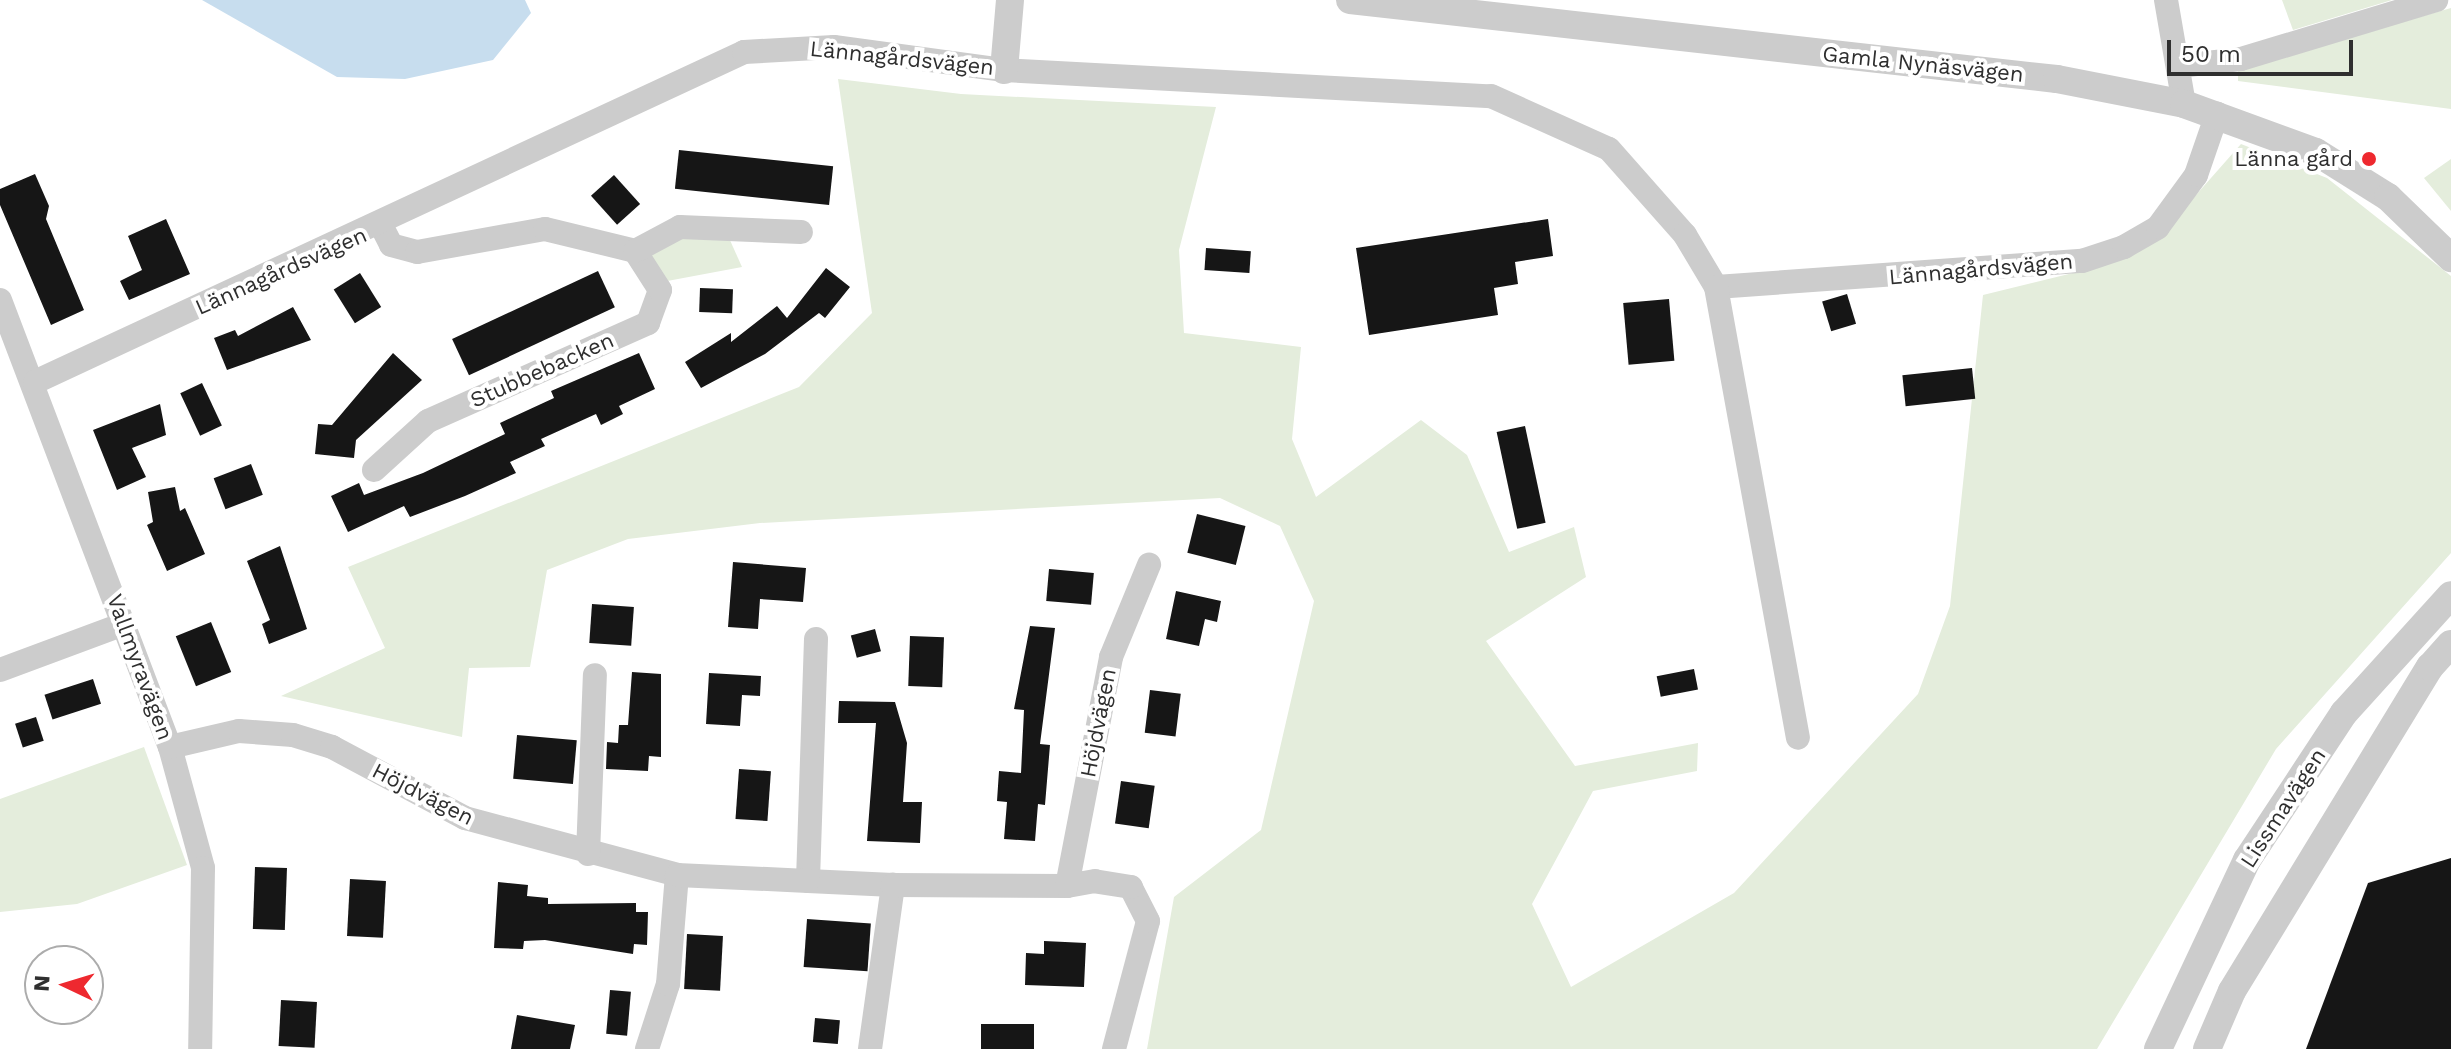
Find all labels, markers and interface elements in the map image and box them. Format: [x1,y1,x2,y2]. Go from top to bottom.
scale bar [2171,24,2357,74]
street label: Lännagårdsvägen [809,35,995,81]
street label: Gamla Nynäsvägen [1821,40,2025,88]
text: 50 m [2181,40,2241,68]
place label: Länna gård [2234,146,2353,172]
marker: Länna gård [2360,150,2378,168]
street label: Lännagårdsvägen [191,221,371,321]
street label: Lännagårdsvägen [1888,248,2074,290]
street label: Stubbebacken [466,327,618,413]
street label: Vallmyravägen [101,590,179,744]
street label: Höjdvägen [1075,666,1121,780]
street label: Lissmavägen [2235,743,2331,873]
street label: Höjdvägen [368,757,478,831]
north arrow [24,945,104,1025]
text: N [29,974,55,992]

